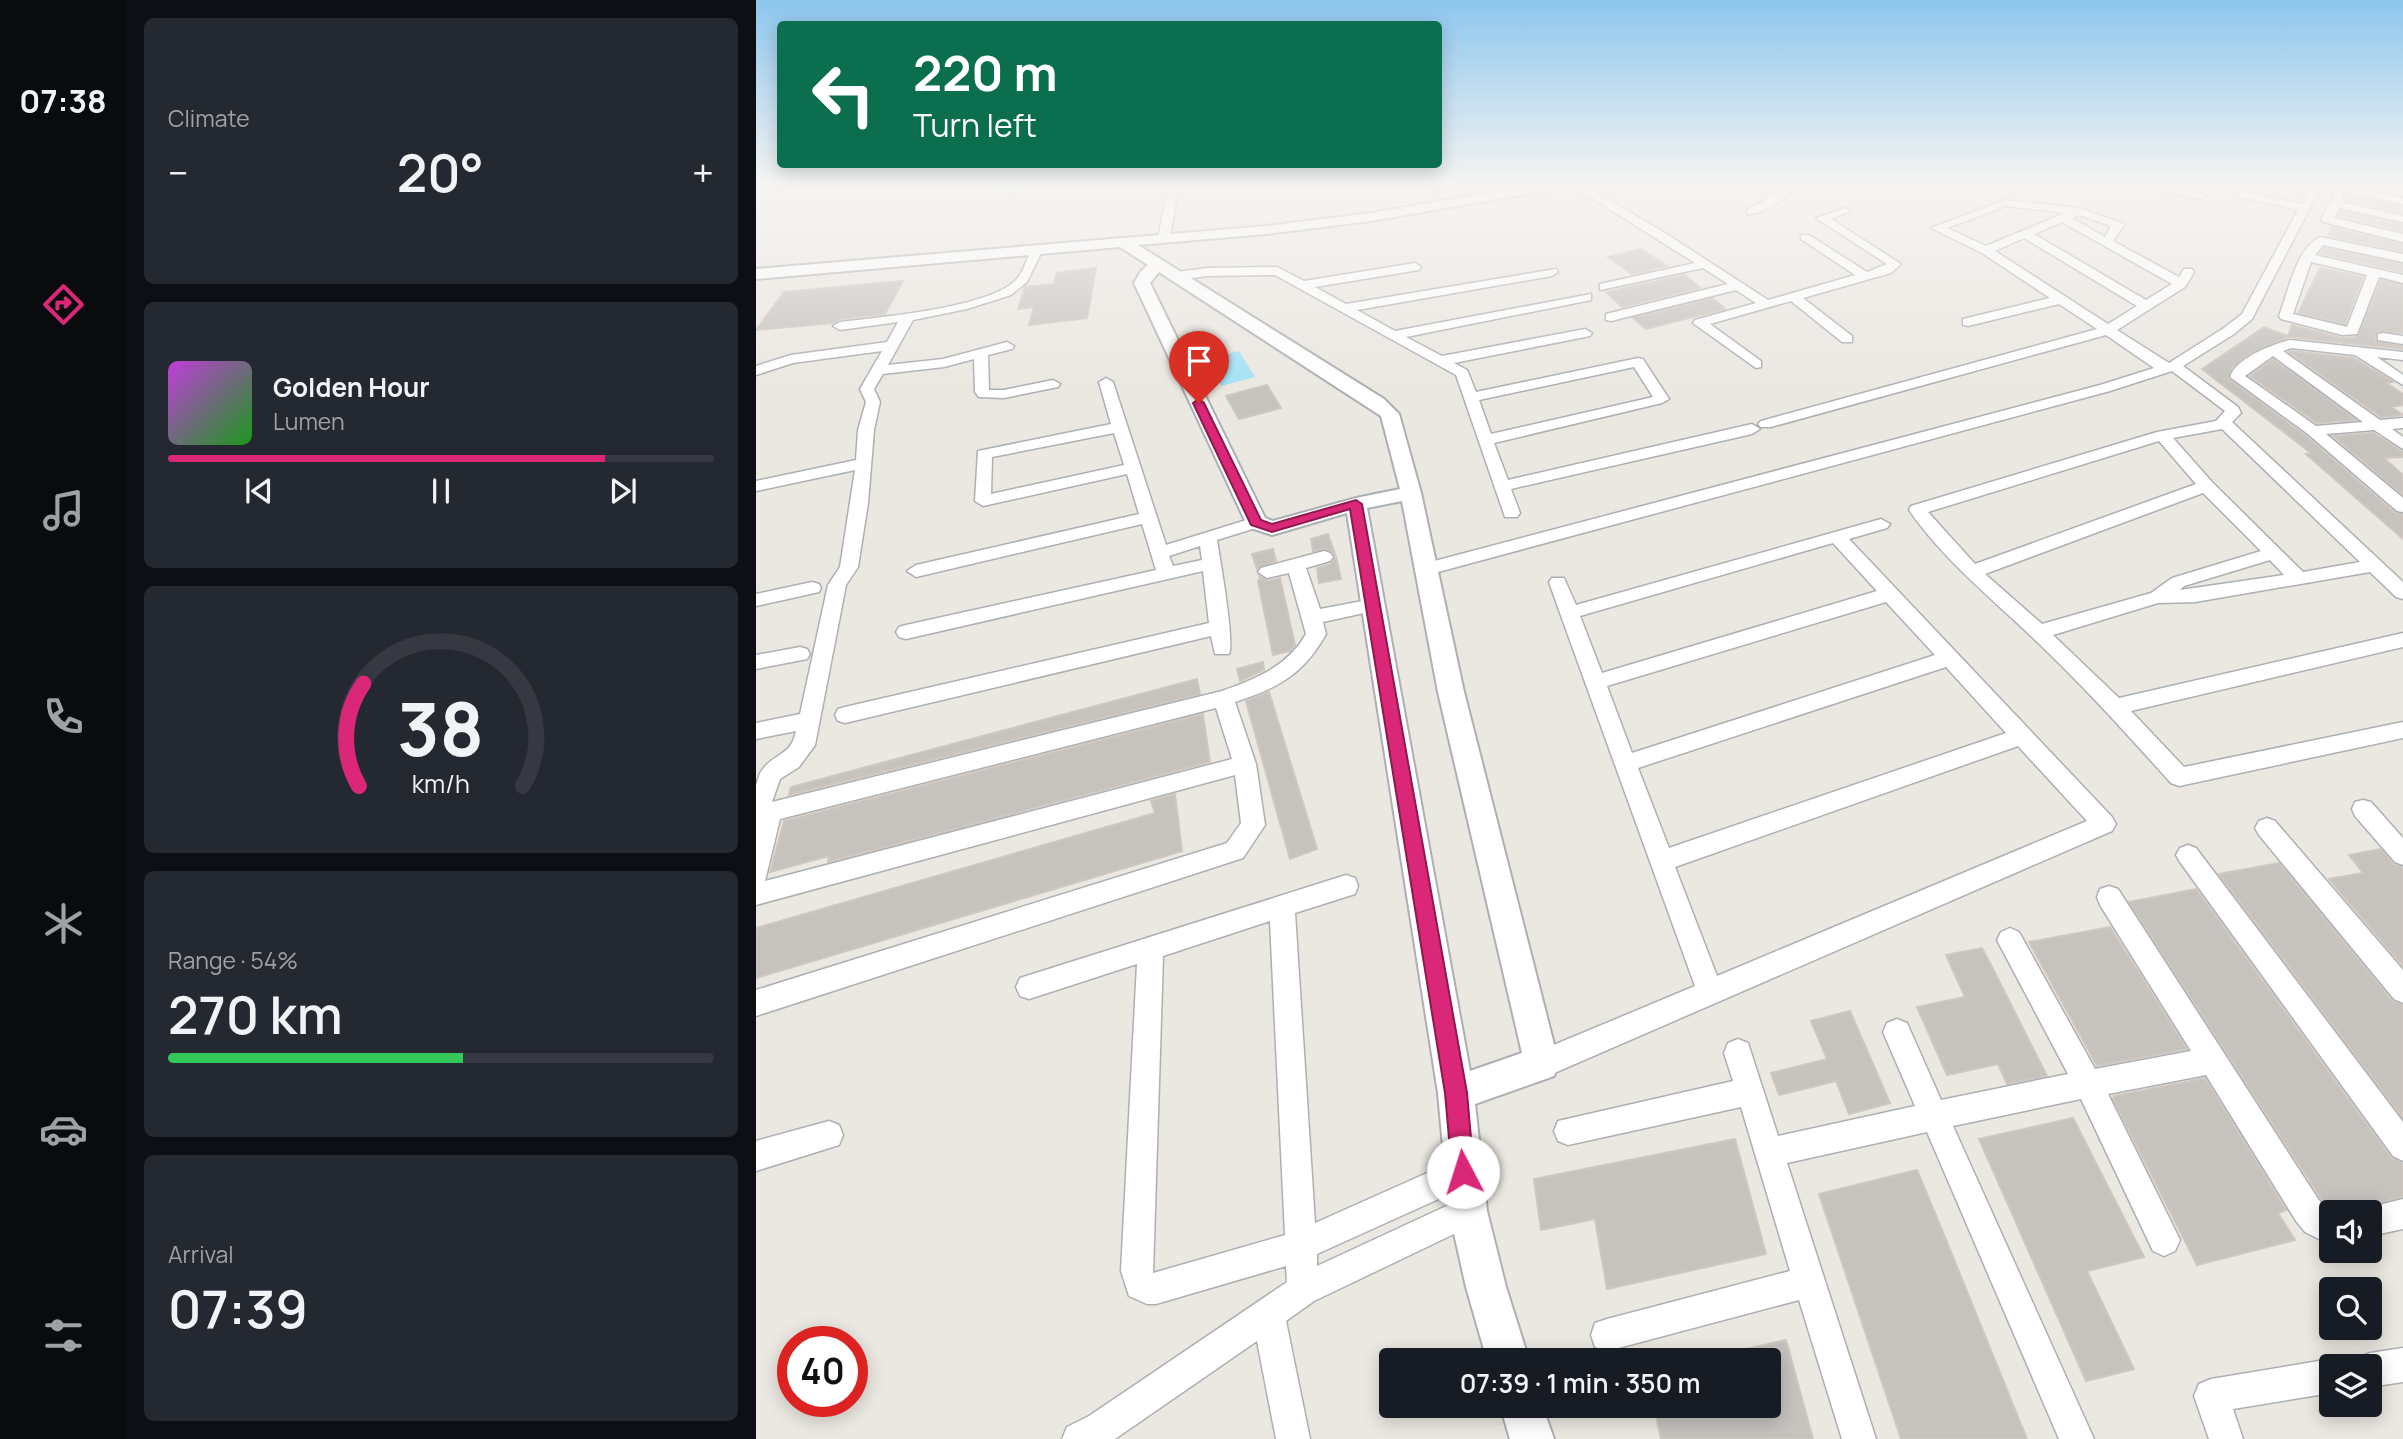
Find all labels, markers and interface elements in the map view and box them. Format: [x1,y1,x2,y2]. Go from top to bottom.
text: 220 m [913,39,1057,106]
icon: left [798,49,889,140]
text: 07:38 [19,79,107,123]
text: Climate [168,102,250,134]
text: Turn left [913,103,1037,147]
text: 20° [397,137,484,208]
text: − [168,146,189,198]
text: + [692,146,714,198]
icon: directions [39,280,88,329]
pin [1169,331,1229,403]
icon: arrive [1180,342,1218,380]
text: Golden Hour [273,369,430,405]
text: Lumen [273,405,345,437]
icon: previous [240,472,278,510]
icon: pause [422,472,460,510]
icon: next [604,472,642,510]
icon: music [39,486,88,535]
text: 38 [398,678,484,778]
icon: phone [39,692,88,741]
text: km/h [412,765,470,800]
icon: climate [39,899,88,948]
text: Range · 54% [168,944,298,976]
text: 270 km [168,979,343,1050]
icon: car [39,1105,88,1154]
position arrow [1426,1135,1500,1209]
map controls [2319,1200,2382,1417]
button: sound [2319,1200,2382,1263]
text: Arrival [168,1238,234,1270]
text: 07:39 [168,1273,308,1344]
button: search [2319,1277,2382,1340]
icon: filters [39,1311,88,1360]
speed limit sign: 40 [777,1326,868,1417]
button: layers [2319,1354,2382,1417]
text: 07:39 · 1 min · 350 m [1460,1365,1700,1401]

